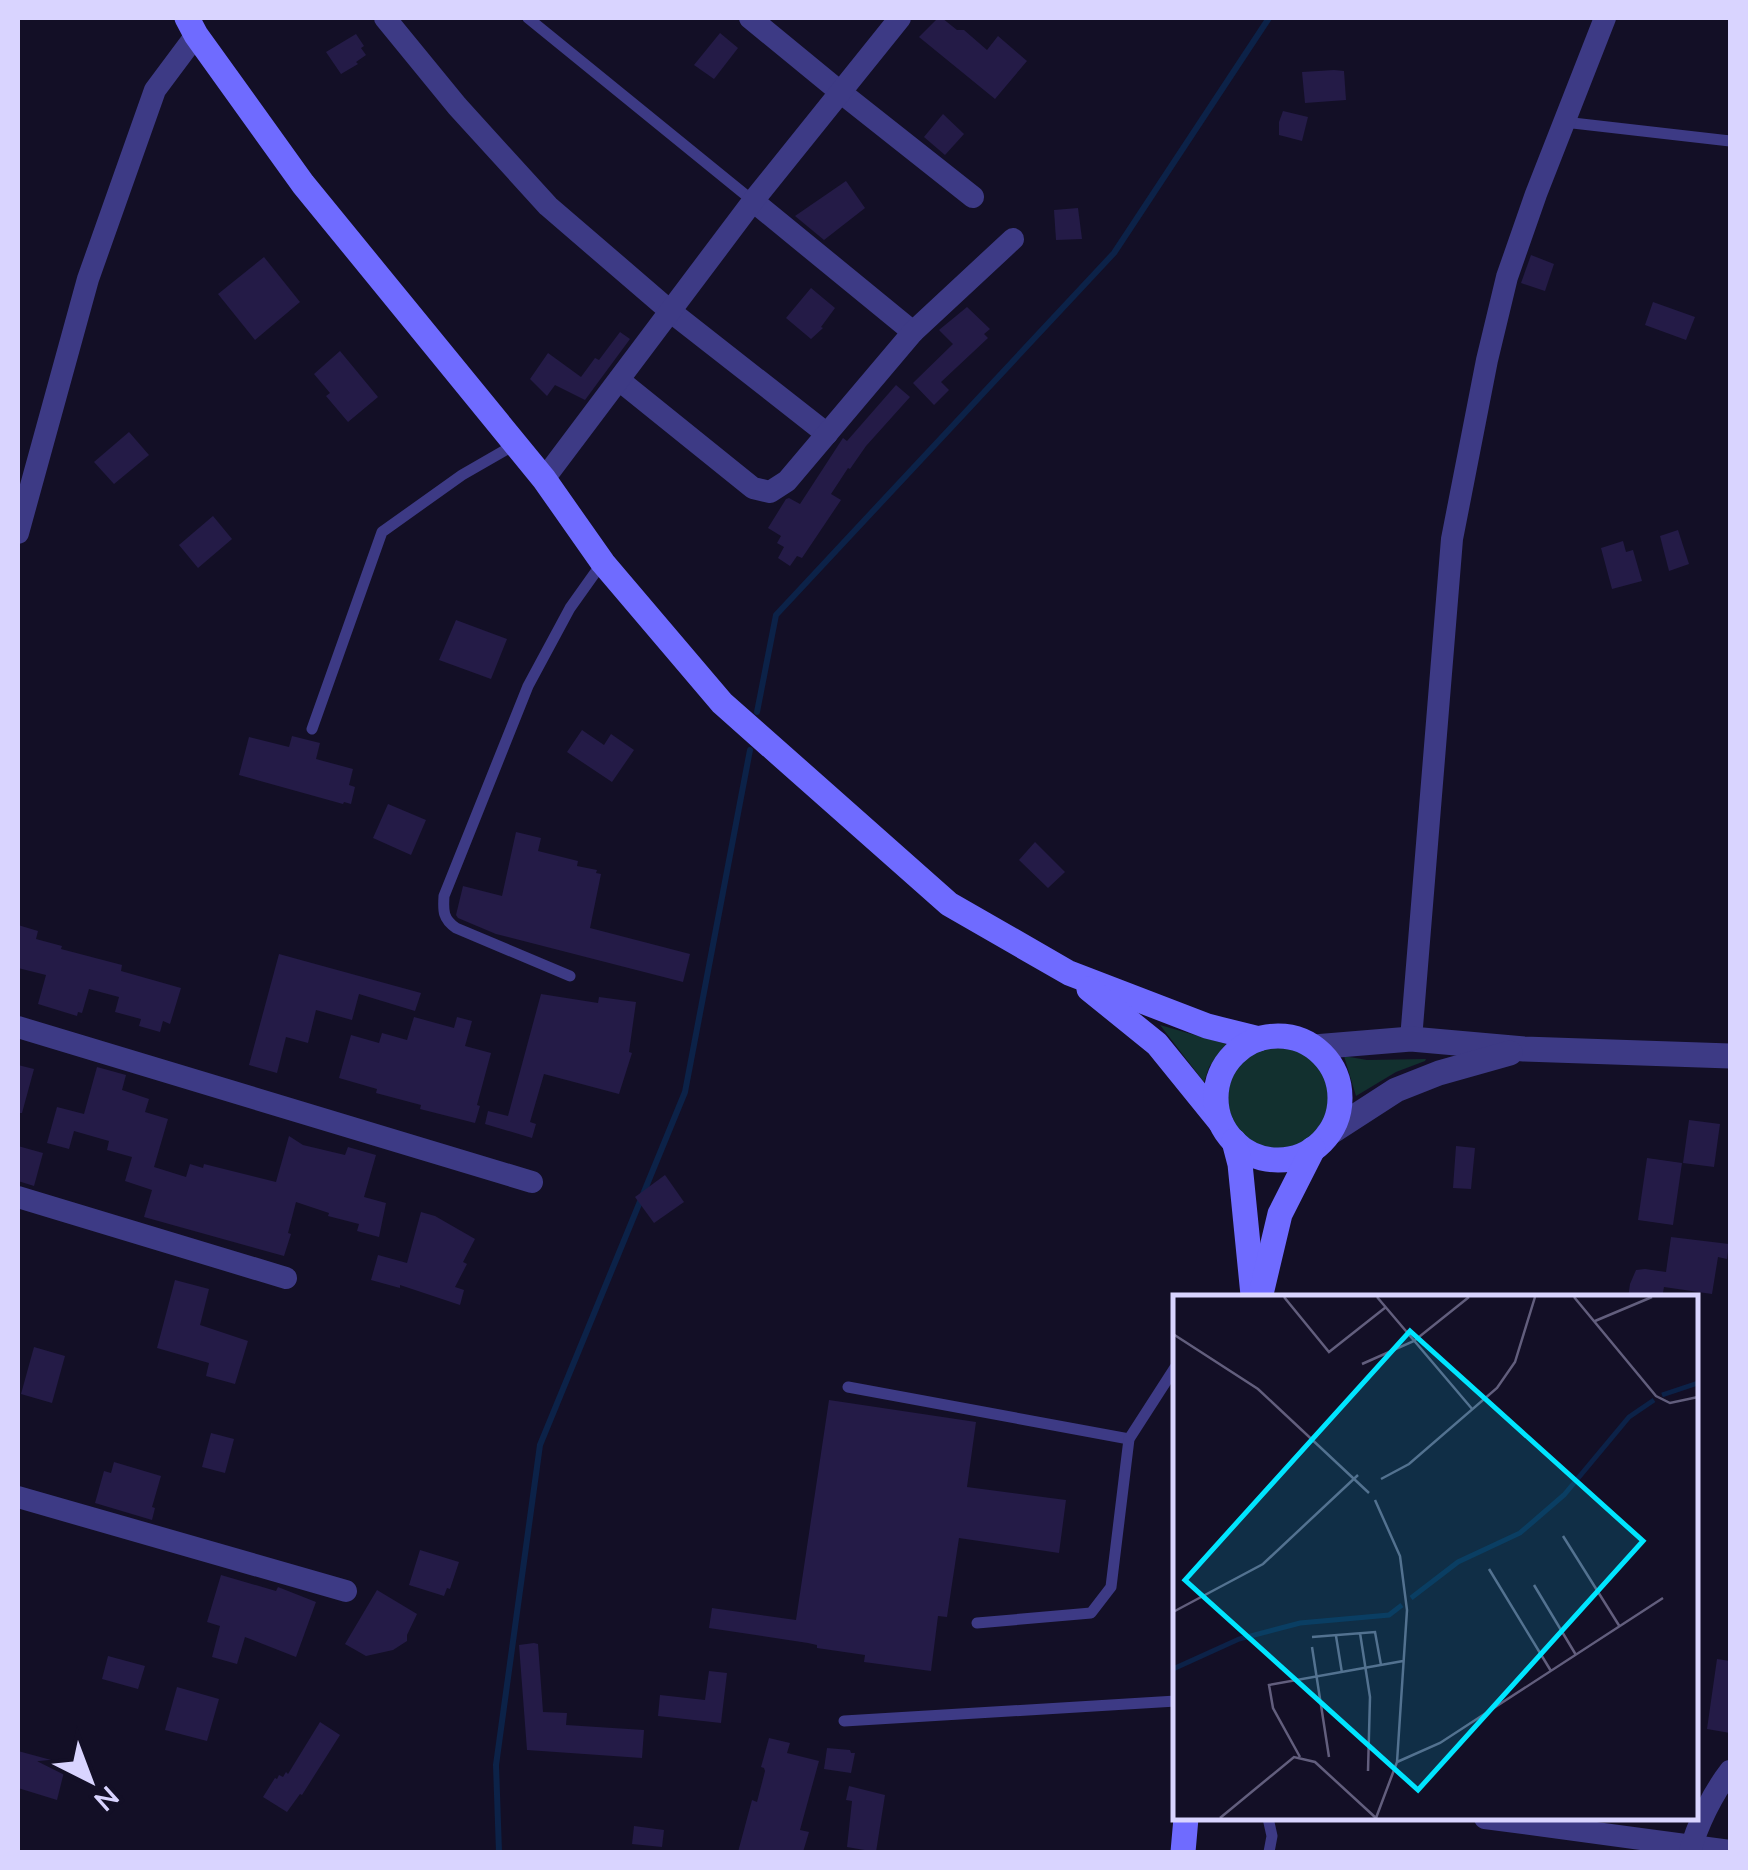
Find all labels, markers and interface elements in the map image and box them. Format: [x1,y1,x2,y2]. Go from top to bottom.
inset map [1173,1295,1698,1820]
north arrow [40,1730,140,1830]
text: N [86,1777,127,1819]

